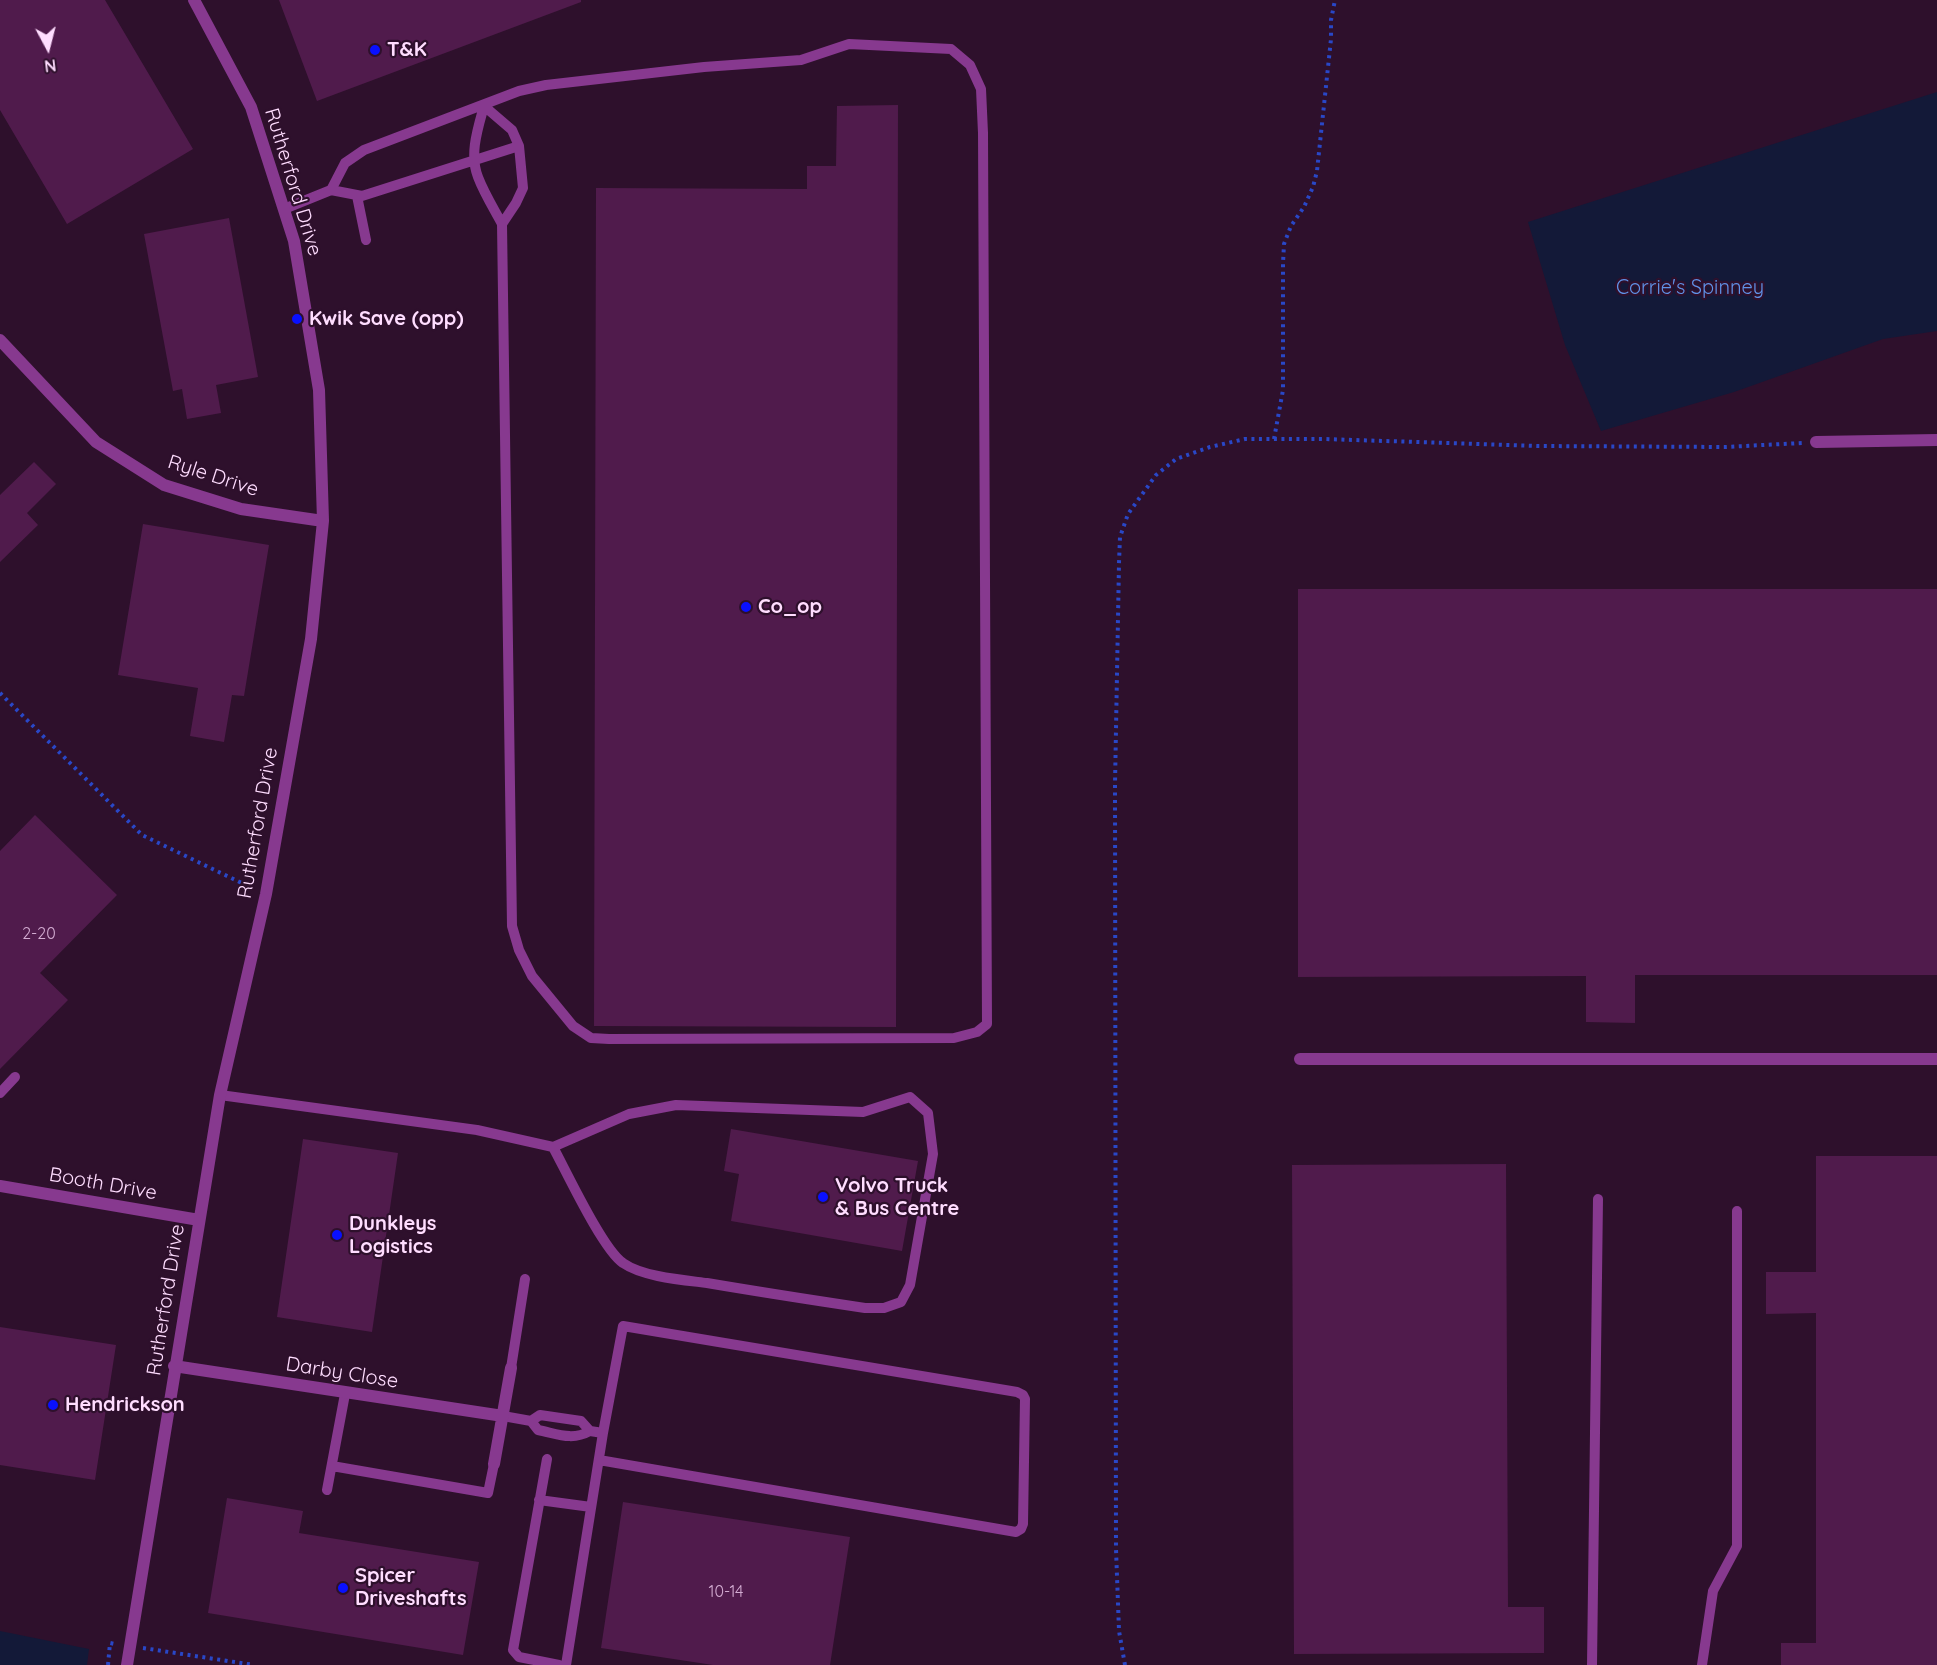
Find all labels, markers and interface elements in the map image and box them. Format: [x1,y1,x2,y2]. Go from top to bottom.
north arrow [18,18,78,78]
place label: T&K [387,38,427,62]
marker: T&K [368,43,382,57]
text: N [43,55,57,77]
street label: Rutherford Drive [259,105,327,259]
park label: Corrie's Spinney [1616,276,1764,300]
place label: Kwik Save (opp) [309,307,464,331]
marker: Kwik Save (opp) [290,312,304,326]
street label: Ryle Drive [165,450,261,502]
place label: Co_op [758,595,822,619]
marker: Co_op [739,600,753,614]
street label: Rutherford Drive [233,745,283,901]
house number: 2-20 [22,924,56,944]
street label: Booth Drive [47,1163,159,1205]
place label: Volvo Truck & Bus Centre [835,1174,959,1221]
marker: Volvo Truck & Bus Centre [816,1190,830,1204]
place label: Dunkleys Logistics [349,1212,436,1259]
street label: Rutherford Drive [142,1222,190,1378]
marker: Dunkleys Logistics [330,1228,344,1242]
street label: Darby Close [284,1352,400,1394]
place label: Hendrickson [65,1393,185,1417]
marker: Hendrickson [46,1398,60,1412]
place label: Spicer Driveshafts [355,1564,467,1611]
marker: Spicer Driveshafts [336,1581,350,1595]
house number: 10-14 [708,1582,744,1602]

